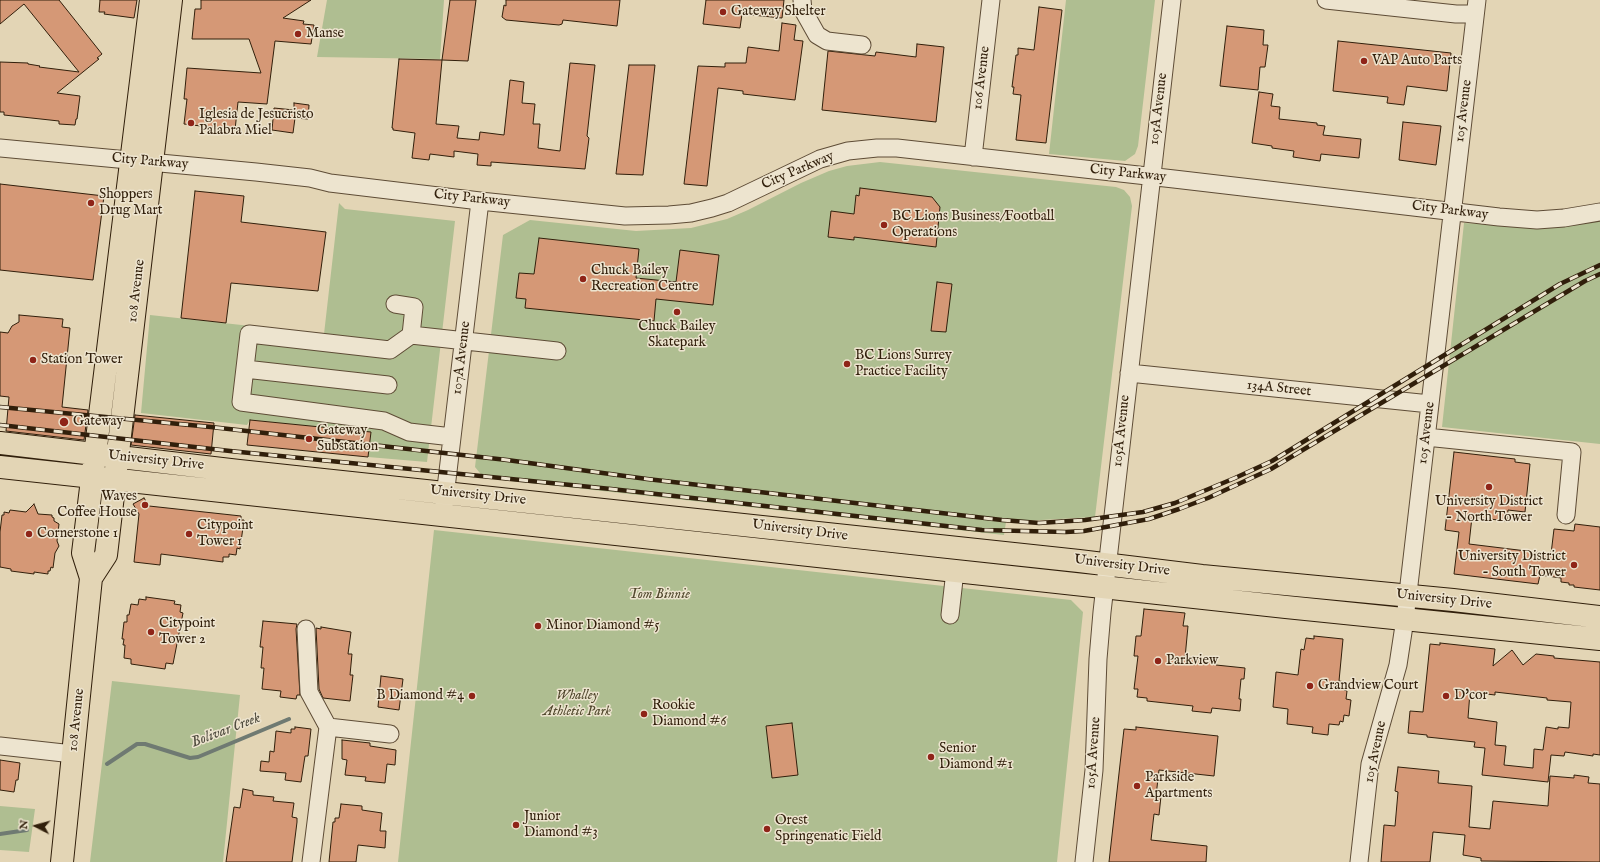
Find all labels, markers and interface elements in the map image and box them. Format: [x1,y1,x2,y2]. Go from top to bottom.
place label: Gateway Shelter [731,4,826,20]
marker: Gateway Shelter [718,7,728,17]
place label: Manse [306,26,344,42]
marker: Manse [293,29,303,39]
street label: 106 Avenue [970,45,994,111]
place label: VAP Auto Parts [1372,53,1462,69]
marker: VAP Auto Parts [1359,56,1369,66]
street label: 105A Avenue [1146,72,1172,146]
street label: 105 Avenue [1452,79,1476,143]
place label: Iglesia de Jesucristo Palabra Miel [199,107,314,140]
marker: Iglesia de Jesucristo Palabra Miel [186,118,196,128]
street label: City Parkway [759,148,837,194]
street label: City Parkway [111,150,189,174]
street label: City Parkway [1089,162,1167,186]
place label: Shoppers Drug Mart [99,187,162,220]
street label: City Parkway [433,187,511,211]
marker: Shoppers Drug Mart [86,198,96,208]
street label: City Parkway [1411,198,1489,224]
place label: BC Lions Business/Football Operations [892,209,1054,242]
marker: BC Lions Business/Football Operations [879,220,889,230]
street label: 108 Avenue [125,259,149,323]
place label: Chuck Bailey Recreation Centre [591,263,698,296]
marker: Chuck Bailey Recreation Centre [578,274,588,284]
marker: Chuck Bailey Skatepark [672,307,682,317]
place label: Chuck Bailey Skatepark [638,319,716,352]
street label: 107A Avenue [449,320,475,396]
place label: BC Lions Surrey Practice Facility [855,348,952,380]
place label: Station Tower [41,352,123,368]
marker: Station Tower [28,355,38,365]
marker: BC Lions Surrey Practice Facility [842,359,852,369]
street label: 134A Street [1246,377,1312,401]
street label: 105A Avenue [1110,394,1134,468]
street label: 105 Avenue [1415,401,1439,465]
place label: Gateway [73,414,123,430]
marker: Gateway [58,416,70,428]
place label: Gateway Substation [317,423,378,456]
marker: Gateway Substation [304,434,314,444]
street label: University Drive [107,448,205,474]
marker: University District - North Tower [1484,482,1494,492]
street label: University Drive [429,483,527,509]
place label: Waves Coffee House [57,489,137,522]
place label: University District - North Tower [1435,494,1543,526]
marker: Waves Coffee House [140,500,150,510]
street label: University Drive [751,517,849,545]
place label: Citypoint Tower 1 [197,518,253,550]
place label: Cornerstone 1 [37,526,118,542]
marker: Cornerstone 1 [24,529,34,539]
marker: Citypoint Tower 1 [184,529,194,539]
place label: University District - South Tower [1458,549,1566,582]
street label: University Drive [1073,552,1171,580]
marker: University District - South Tower [1569,560,1579,570]
park label: Tom Binnie [628,587,690,603]
street label: University Drive [1395,587,1493,613]
place label: Citypoint Tower 2 [159,616,215,648]
place label: Minor Diamond #5 [546,618,660,634]
marker: Minor Diamond #5 [533,621,543,631]
marker: Citypoint Tower 2 [146,627,156,637]
place label: Parkview [1166,653,1218,669]
marker: Parkview [1153,656,1163,666]
place label: Grandview Court [1318,678,1418,694]
marker: Grandview Court [1305,681,1315,691]
street label: 108 Avenue [65,688,89,752]
place label: B Diamond #4 [376,688,464,704]
park label: Whalley Athletic Park [543,688,611,720]
place label: D'cor [1454,688,1488,704]
marker: B Diamond #4 [467,691,477,701]
marker: D'cor [1441,691,1451,701]
place label: Rookie Diamond #6 [652,698,726,730]
marker: Rookie Diamond #6 [639,709,649,719]
water label: Bolivar Creek [189,710,263,752]
street label: 105A Avenue [1083,716,1105,790]
street label: 105 Avenue [1361,719,1391,785]
place label: Senior Diamond #1 [939,741,1013,774]
marker: Senior Diamond #1 [926,752,936,762]
place label: Parkside Apartments [1145,770,1212,802]
marker: Parkside Apartments [1132,781,1142,791]
north arrow [16,806,56,846]
place label: Junior Diamond #3 [524,809,598,842]
place label: Orest Springenatic Field [775,813,881,846]
text: N [17,819,32,830]
marker: Junior Diamond #3 [511,820,521,830]
marker: Orest Springenatic Field [762,824,772,834]

